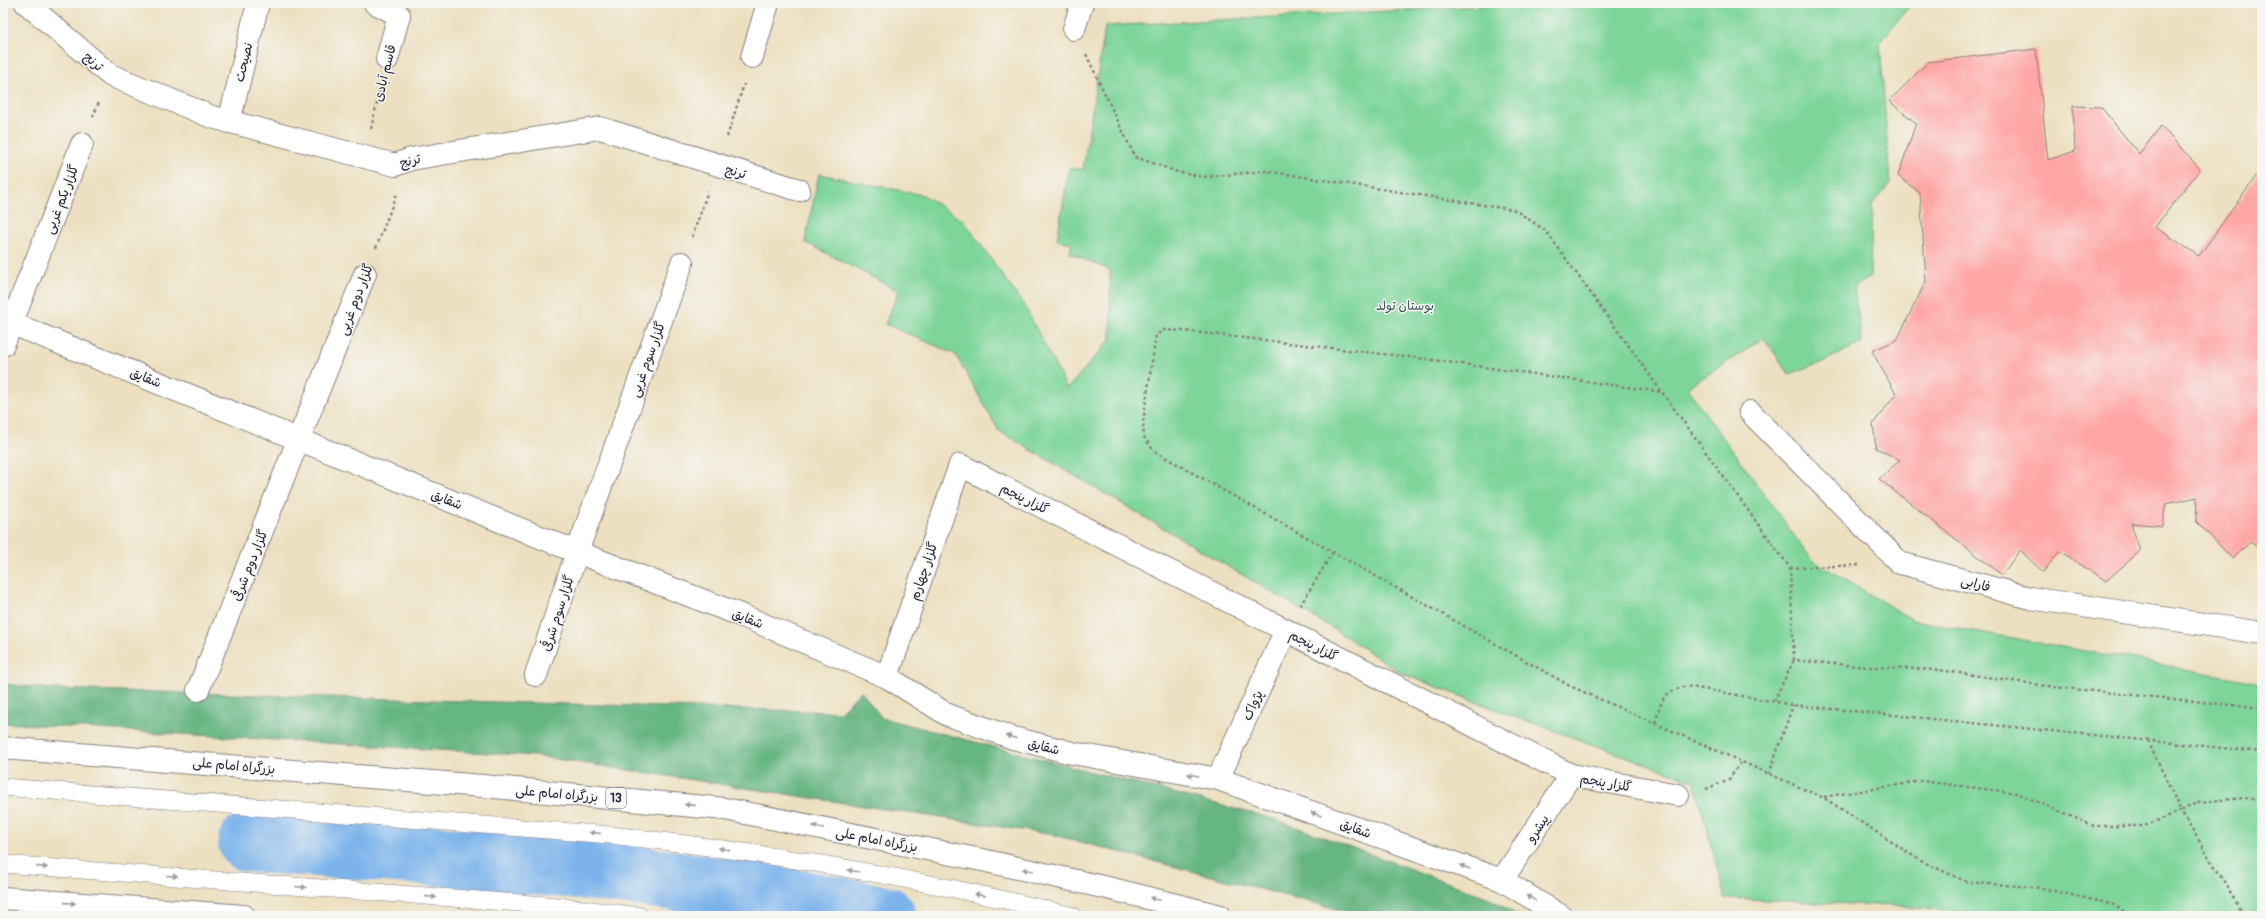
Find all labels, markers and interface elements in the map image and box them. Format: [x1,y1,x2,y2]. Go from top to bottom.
street label: نصیحت [231,41,257,84]
street label: قاسم آبادی [370,43,402,104]
street label: ترنج [80,49,107,76]
street label: ترنج [398,151,423,172]
street label: ترنج [723,161,748,184]
street label: گلزار یکم غربی [41,162,84,237]
street label: گلزار دوم غربی [335,261,379,338]
park label: بوستان تولد [1376,298,1434,314]
street label: گلزار سوم غربی [627,319,671,400]
street label: شقایق [128,365,163,391]
street label: گلزار پنجم [997,480,1052,520]
street label: شقایق [429,487,464,513]
street label: گلزار دوم شرقی [227,527,274,604]
street label: گلزار چهارم [907,540,943,603]
street label: فارابی [1959,572,1992,597]
street label: گلزار سوم شرقی [537,573,580,654]
street label: شقایق [730,606,765,632]
street label: گلزار پنجم [1286,627,1341,667]
street label: پژواک [1239,688,1267,723]
one-way arrow [1004,734,1016,740]
street label: شقایق [1026,735,1061,759]
street label: بزرگراه امام علی [192,754,276,780]
street label: گلزار پنجم [1578,771,1633,797]
one-way arrow [1187,772,1199,778]
street label: بزرگراه امام علی [515,782,599,808]
road number: 13 [606,788,626,808]
one-way arrow [684,802,696,809]
one-way arrow [1310,811,1322,817]
street label: پیشرو [1522,812,1553,846]
street label: شقایق [1338,816,1373,842]
one-way arrow [812,824,825,830]
street label: بزرگراه امام علی [834,824,919,858]
one-way arrow [589,830,602,837]
one-way arrow [718,846,731,852]
one-way arrow [36,863,48,870]
one-way arrow [1459,864,1471,870]
one-way arrow [1022,867,1034,873]
one-way arrow [847,868,859,874]
one-way arrow [166,873,178,879]
one-way arrow [295,883,307,890]
one-way arrow [974,891,987,897]
one-way arrow [425,893,437,900]
one-way arrow [1526,894,1536,902]
one-way arrow [1148,896,1161,902]
one-way arrow [64,900,76,907]

